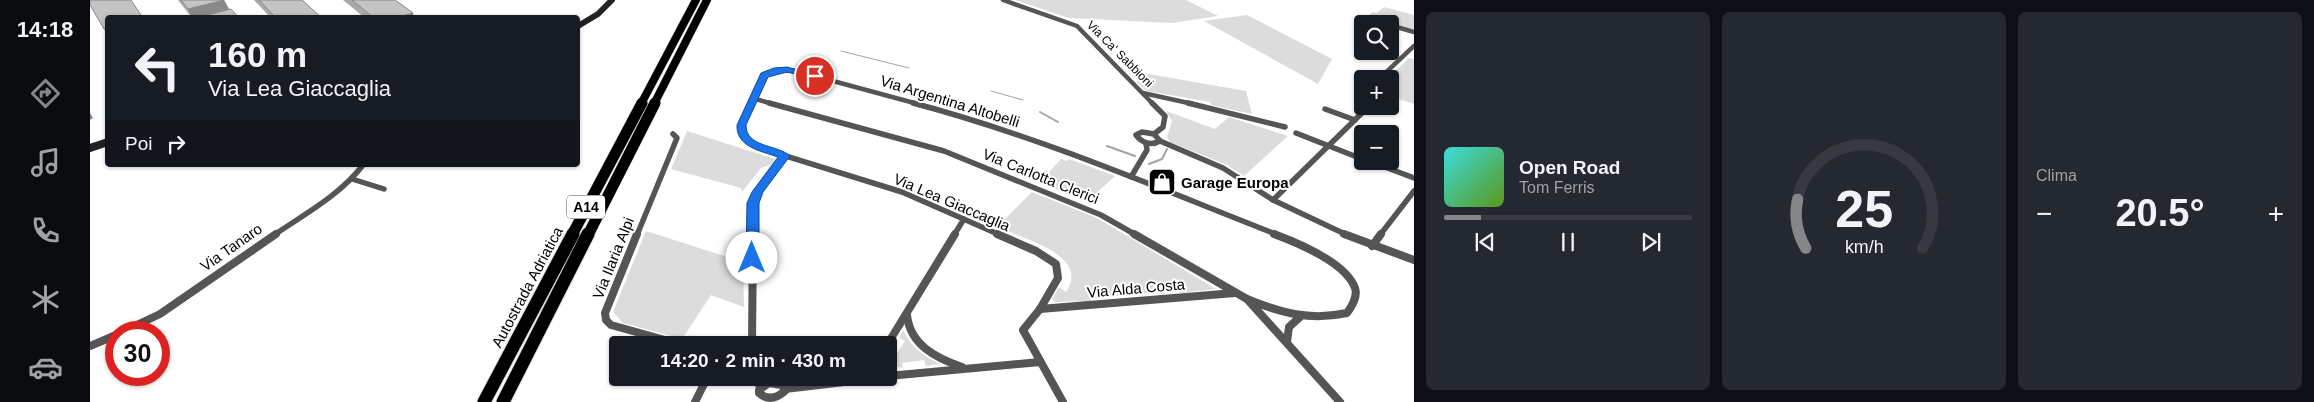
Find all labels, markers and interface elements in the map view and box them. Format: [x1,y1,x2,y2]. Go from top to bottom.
map controls [1354,15,1399,170]
button: search [1354,15,1399,60]
text: 14:18 [17,17,73,42]
street label: Via Ca' Sabbioni [1084,18,1156,90]
icon: left [125,35,190,100]
text: 160 m [208,35,307,74]
pin [794,55,836,97]
icon: arrive [801,62,829,90]
button: + [1354,70,1399,115]
street label: Via Argentina Altobelli [878,72,1022,130]
icon: directions [28,76,63,111]
text: Via Lea Giaccaglia [208,76,391,101]
button: − [1354,125,1399,170]
icon: right [162,130,190,158]
text: Poi [125,133,152,154]
icon: music [28,145,63,180]
street label: Via Carlotta Clerici [980,145,1102,207]
text: Open Road [1519,157,1620,178]
shop icon: Garage Europa [1147,167,1177,197]
text: Clima [2036,167,2077,184]
street label: Via Lea Giaccaglia [891,170,1013,234]
place label: Garage Europa [1181,174,1289,191]
text: Tom Ferris [1519,179,1595,196]
text: 25 [1835,180,1893,238]
text: 20.5° [2115,192,2205,234]
road number: A14 [567,196,605,218]
text: − [2036,198,2052,229]
text: + [2268,198,2284,229]
icon: phone [28,213,63,248]
street label: Via Ilaria Alpi [589,215,637,301]
street label: Via Tanaro [197,220,265,274]
street label: Autostrada Adriatica [488,223,566,350]
icon: previous [1471,228,1499,256]
icon: pause [1554,228,1582,256]
icon: next [1637,228,1665,256]
position arrow [725,231,777,283]
text: km/h [1845,237,1883,257]
street label: Via Alda Costa [1086,275,1186,301]
icon: climate [28,282,63,317]
speed limit sign: 30 [105,321,170,386]
icon: car [28,350,63,385]
text: 14:20 · 2 min · 430 m [660,350,846,371]

